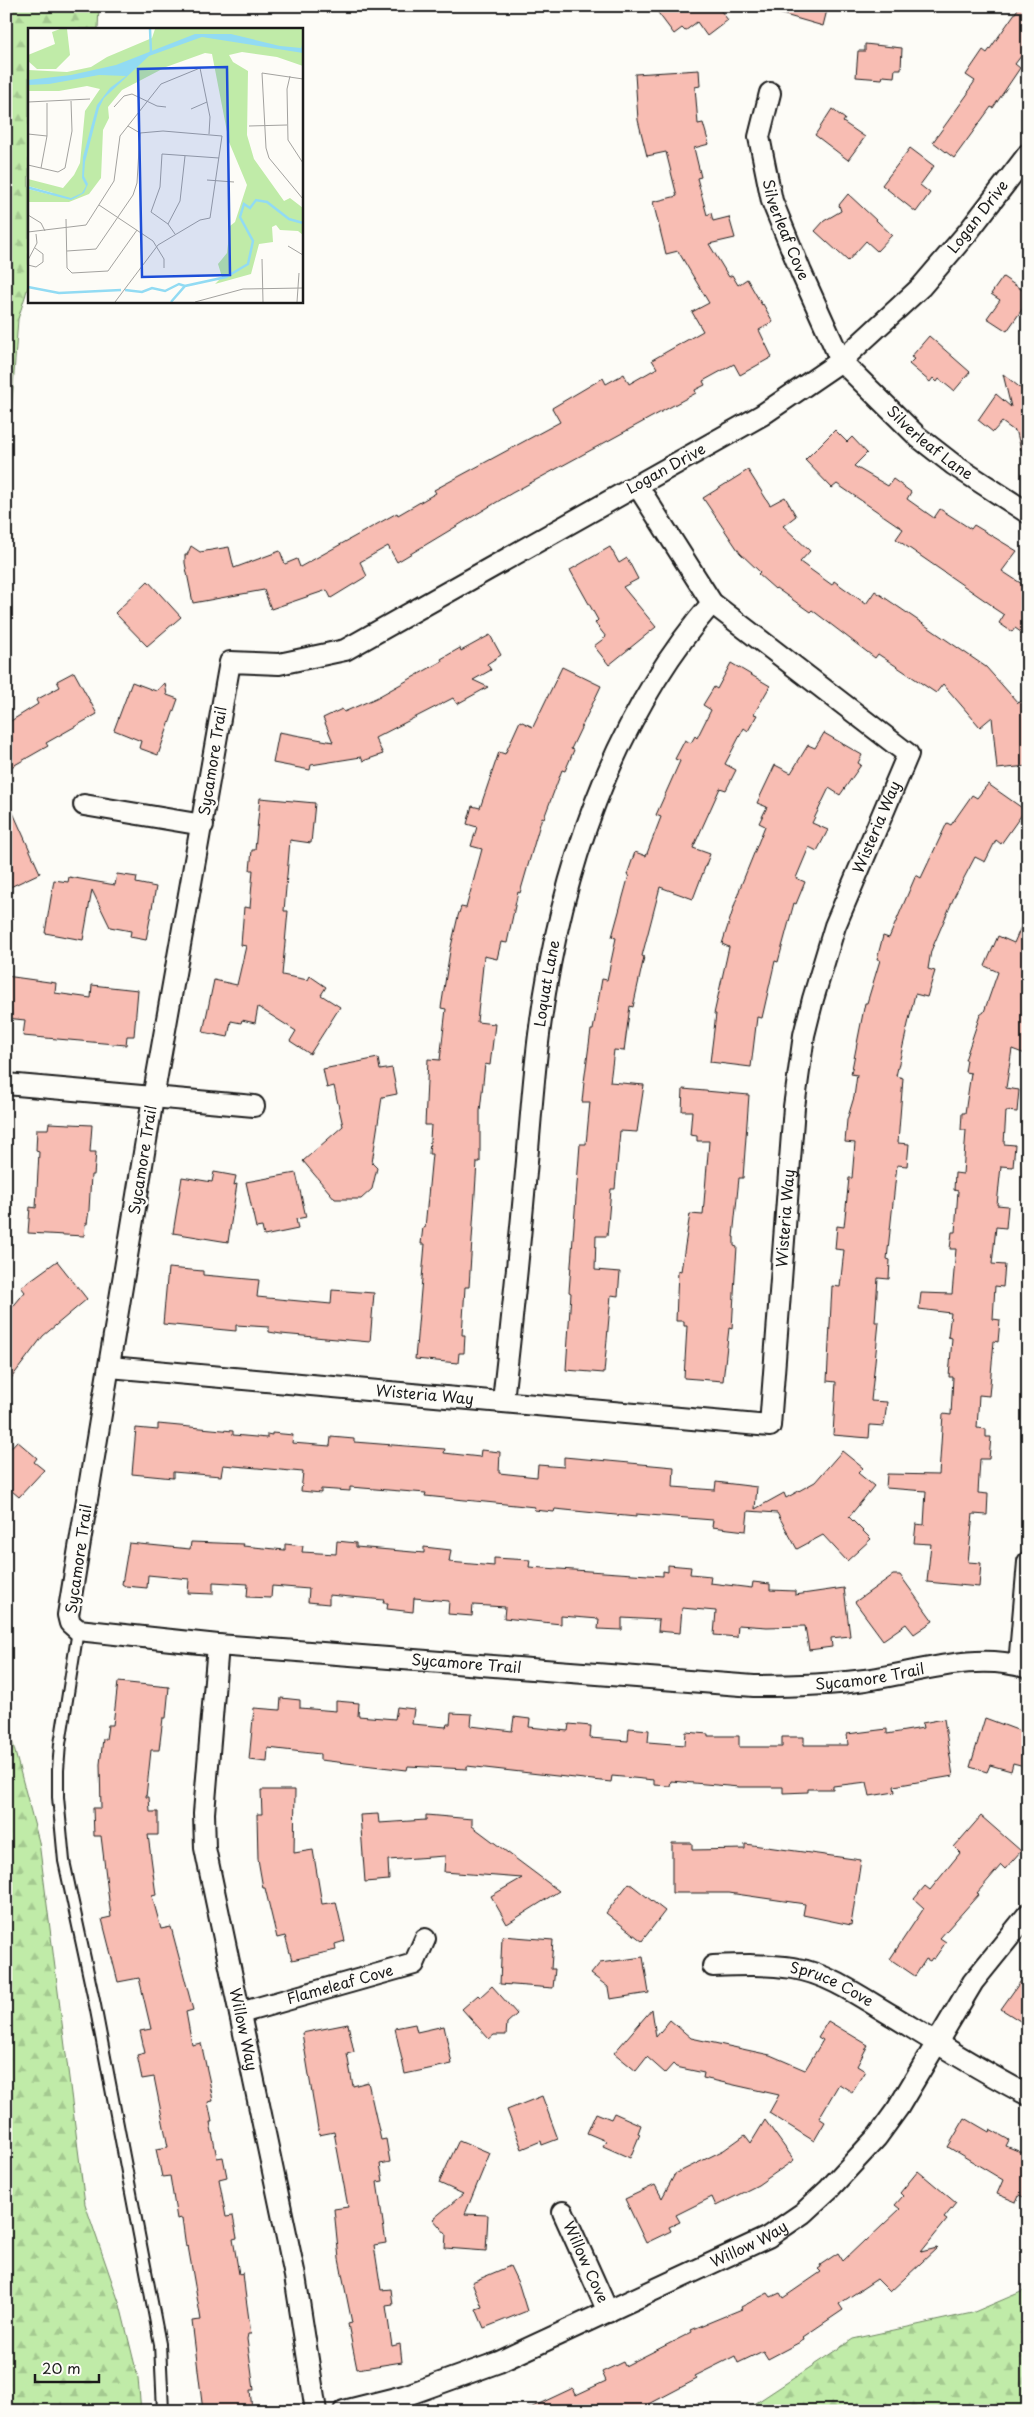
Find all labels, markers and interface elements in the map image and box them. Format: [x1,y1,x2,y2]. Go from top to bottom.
inset map [28,28,302,302]
street label: Logan Drive [941,174,1013,258]
street label: Silverleaf Cove [758,177,816,283]
street label: Silverleaf Lane [882,399,978,485]
street label: Logan Drive [621,436,709,499]
street label: Sycamore Trail [192,705,232,817]
street label: Wisteria Way [846,777,905,876]
street label: Loquat Lane [527,938,565,1028]
street label: Sycamore Trail [122,1104,162,1216]
street label: Wisteria Way [769,1168,799,1268]
street label: Wisteria Way [375,1378,475,1409]
street label: Sycamore Trail [58,1503,97,1615]
street label: Sycamore Trail [411,1647,522,1678]
street label: Sycamore Trail [814,1656,926,1695]
street label: Spruce Cove [788,1955,878,2012]
street label: Flameleaf Cove [284,1957,396,2009]
street label: Willow Way [225,1986,265,2073]
street label: Willow Way [706,2214,792,2272]
street label: Willow Cove [558,2217,615,2306]
scale bar [35,2352,99,2384]
text: 20 m [42,2356,81,2379]

